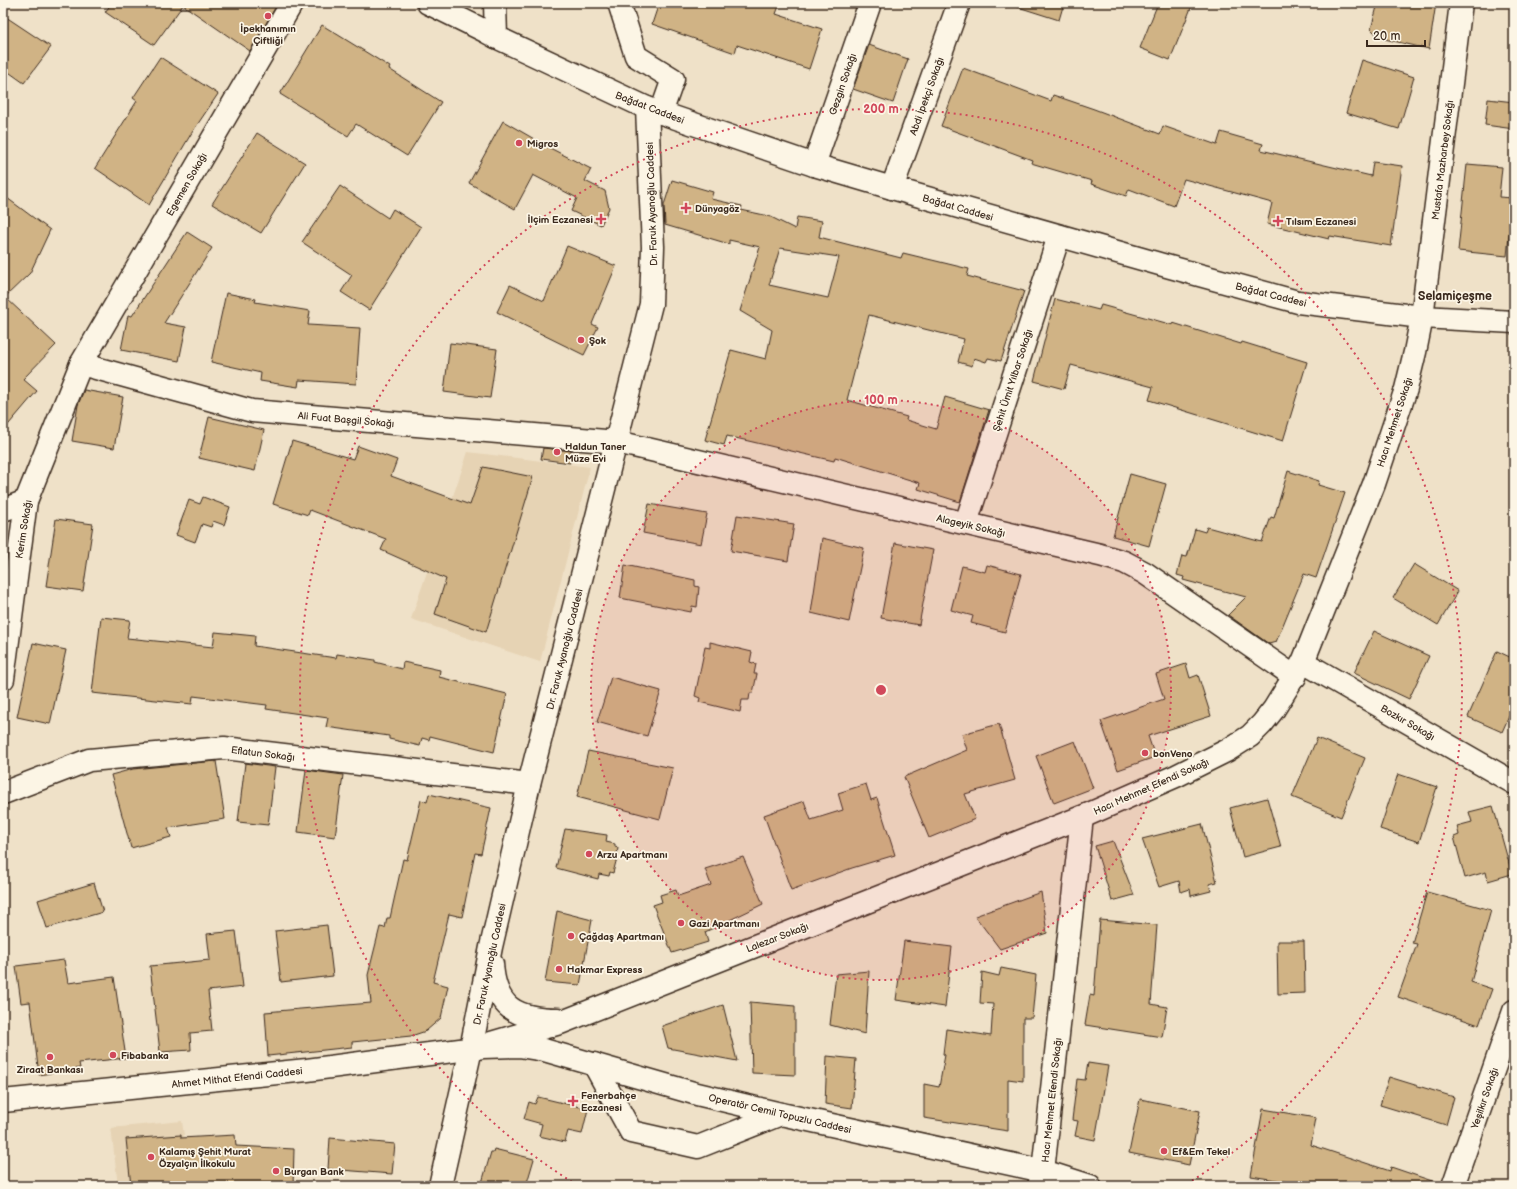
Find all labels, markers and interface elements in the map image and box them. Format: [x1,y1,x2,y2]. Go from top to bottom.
marker: İpekhanımın Çiftliği [263,11,273,21]
scale bar [1367,22,1425,48]
place label: İpekhanımın Çiftliği [240,23,296,47]
text: 20 m [1373,29,1400,44]
street label: Gezgin Sokağı [827,52,859,117]
street label: Abdi İpekçi Sokağı [907,56,947,137]
street label: Bağdat Caddesi [613,89,686,127]
street label: Mustafa Mazharbey Sokağı [1430,100,1456,221]
text: 200 m [863,102,899,117]
marker: Migros [514,138,524,148]
place label: Migros [527,138,558,150]
street label: Dr. Faruk Ayanoğlu Caddesi [644,142,660,266]
street label: Egemen Sokağı [164,151,210,218]
street label: Bağdat Caddesi [921,192,994,224]
marker: Dünyagöz [680,202,692,214]
place label: Dünyagöz [695,203,740,215]
place label: İlçim Eczanesi [528,214,593,226]
marker: İlçim Eczanesi [596,214,606,224]
marker: Tılsım Eczanesi [1273,216,1283,226]
place label: Tılsım Eczanesi [1286,216,1356,228]
street label: Bağdat Caddesi [1234,280,1308,310]
district label: Selamiçeşme [1418,289,1492,304]
street label: Şehit Ümit Yılbar Sokağı [991,328,1035,433]
marker: Şok [576,335,586,345]
place label: Şok [589,335,607,347]
street label: Hacı Mehmet Sokağı [1375,376,1415,469]
text: 100 m [864,393,898,408]
street label: Ali Fuat Başgil Sokağı [297,410,395,430]
place label: Haldun Taner Müze Evi [565,441,627,465]
marker: Haldun Taner Müze Evi [552,447,562,457]
street label: Kerim Sokağı [13,499,35,559]
street label: Alageyik Sokağı [935,512,1006,540]
street label: Dr. Faruk Ayanoğlu Caddesi [544,588,586,711]
centre of rings [874,683,888,697]
street label: Bozkır Sokağı [1378,702,1437,743]
street label: Eflatun Sokağı [230,744,295,764]
marker: bonVeno [1140,748,1150,758]
place label: bonVeno [1153,748,1193,760]
street label: Hacı Mehmet Efendi Sokağı [1092,756,1211,818]
marker: Arzu Apartmanı [584,849,594,859]
place label: Arzu Apartmanı [596,849,667,861]
street label: Dr. Faruk Ayanoğlu Caddesi [471,902,509,1026]
marker: Gazi Apartmanı [676,918,686,928]
place label: Gazi Apartmanı [689,918,759,930]
street label: Lalezar Sokağı [744,921,810,955]
marker: Çağdaş Apartmanı [566,931,576,941]
place label: Çağdaş Apartmanı [579,931,664,943]
marker: Hakmar Express [554,964,564,974]
place label: Hakmar Express [567,964,642,976]
street label: Hacı Mehmet Efendi Sokağı [1039,1037,1065,1163]
marker: Fibabanka [108,1050,118,1060]
place label: Fibabanka [121,1050,169,1062]
marker: Ziraat Bankası [45,1052,55,1062]
place label: Ziraat Bankası [17,1064,83,1076]
street label: Ahmet Mithat Efendi Caddesi [171,1065,303,1091]
street label: Yeşilkır Sokağı [1469,1066,1501,1132]
place label: Fenerbahçe Eczanesi [581,1090,636,1114]
street label: Operatör Cemil Topuzlu Caddesi [707,1092,852,1136]
marker: Fenerbahçe Eczanesi [568,1096,578,1106]
place label: Kalamış Şehit Murat Özyalçın İlkokulu [159,1146,251,1170]
marker: Ef&Em Tekel [1159,1146,1169,1156]
place label: Ef&Em Tekel [1172,1146,1230,1158]
marker: Kalamış Şehit Murat Özyalçın İlkokulu [146,1152,156,1162]
marker: Burgan Bank [271,1166,281,1176]
place label: Burgan Bank [284,1166,344,1178]

